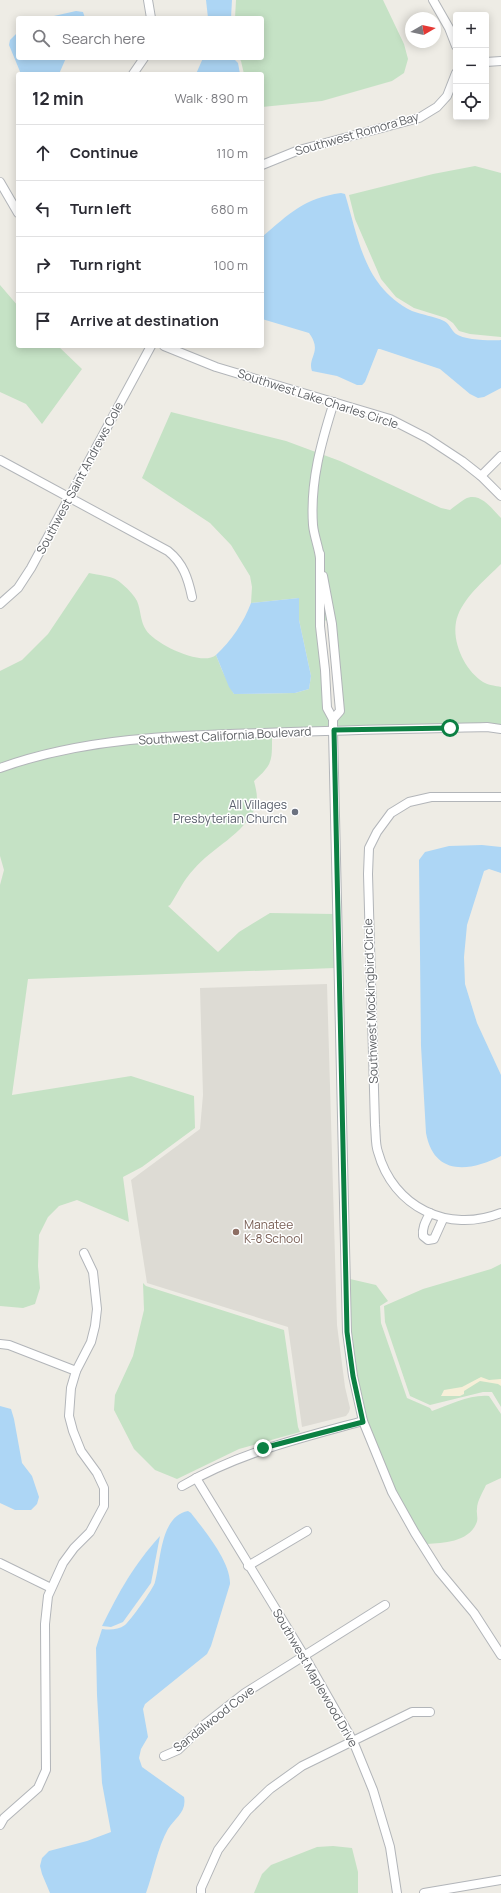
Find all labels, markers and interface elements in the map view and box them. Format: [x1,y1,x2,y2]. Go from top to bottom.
north arrow [405,12,441,48]
map controls [453,12,489,120]
button: + [453,12,489,48]
search box [16,16,264,60]
icon: search [30,27,52,49]
text: Search here [62,28,145,49]
button: − [453,48,489,84]
button: locate [453,84,489,120]
text: 12 min [32,87,84,110]
text: Walk · 890 m [174,89,248,107]
street label: Southwest Romora Bay [293,108,421,159]
icon: ahead [32,142,54,164]
text: Continue [70,142,138,163]
text: 110 m [216,144,248,162]
icon: left [32,198,54,220]
text: Turn left [70,198,132,219]
text: 680 m [211,200,248,218]
icon: right [32,254,54,276]
text: Turn right [70,254,141,275]
text: 100 m [213,256,248,274]
icon: arrive [32,310,54,332]
text: Arrive at destination [70,310,219,331]
street label: Southwest Lake Charles Circle [236,364,401,433]
street label: Southwest Saint Andrews Cole [32,399,127,557]
route start [441,719,459,737]
street label: Southwest California Boulevard [138,722,312,749]
place label: All Villages Presbyterian Church [173,796,287,827]
marker: All Villages Presbyterian Church [290,807,300,817]
street label: Southwest Mockingbird Circle [359,918,382,1084]
place label: Manatee K-8 School [244,1216,303,1247]
marker: Manatee K-8 School [231,1227,241,1237]
route end [254,1439,272,1457]
street label: Southwest Maplewood Drive [269,1605,362,1750]
street label: Sandalwood Cove [170,1682,258,1756]

